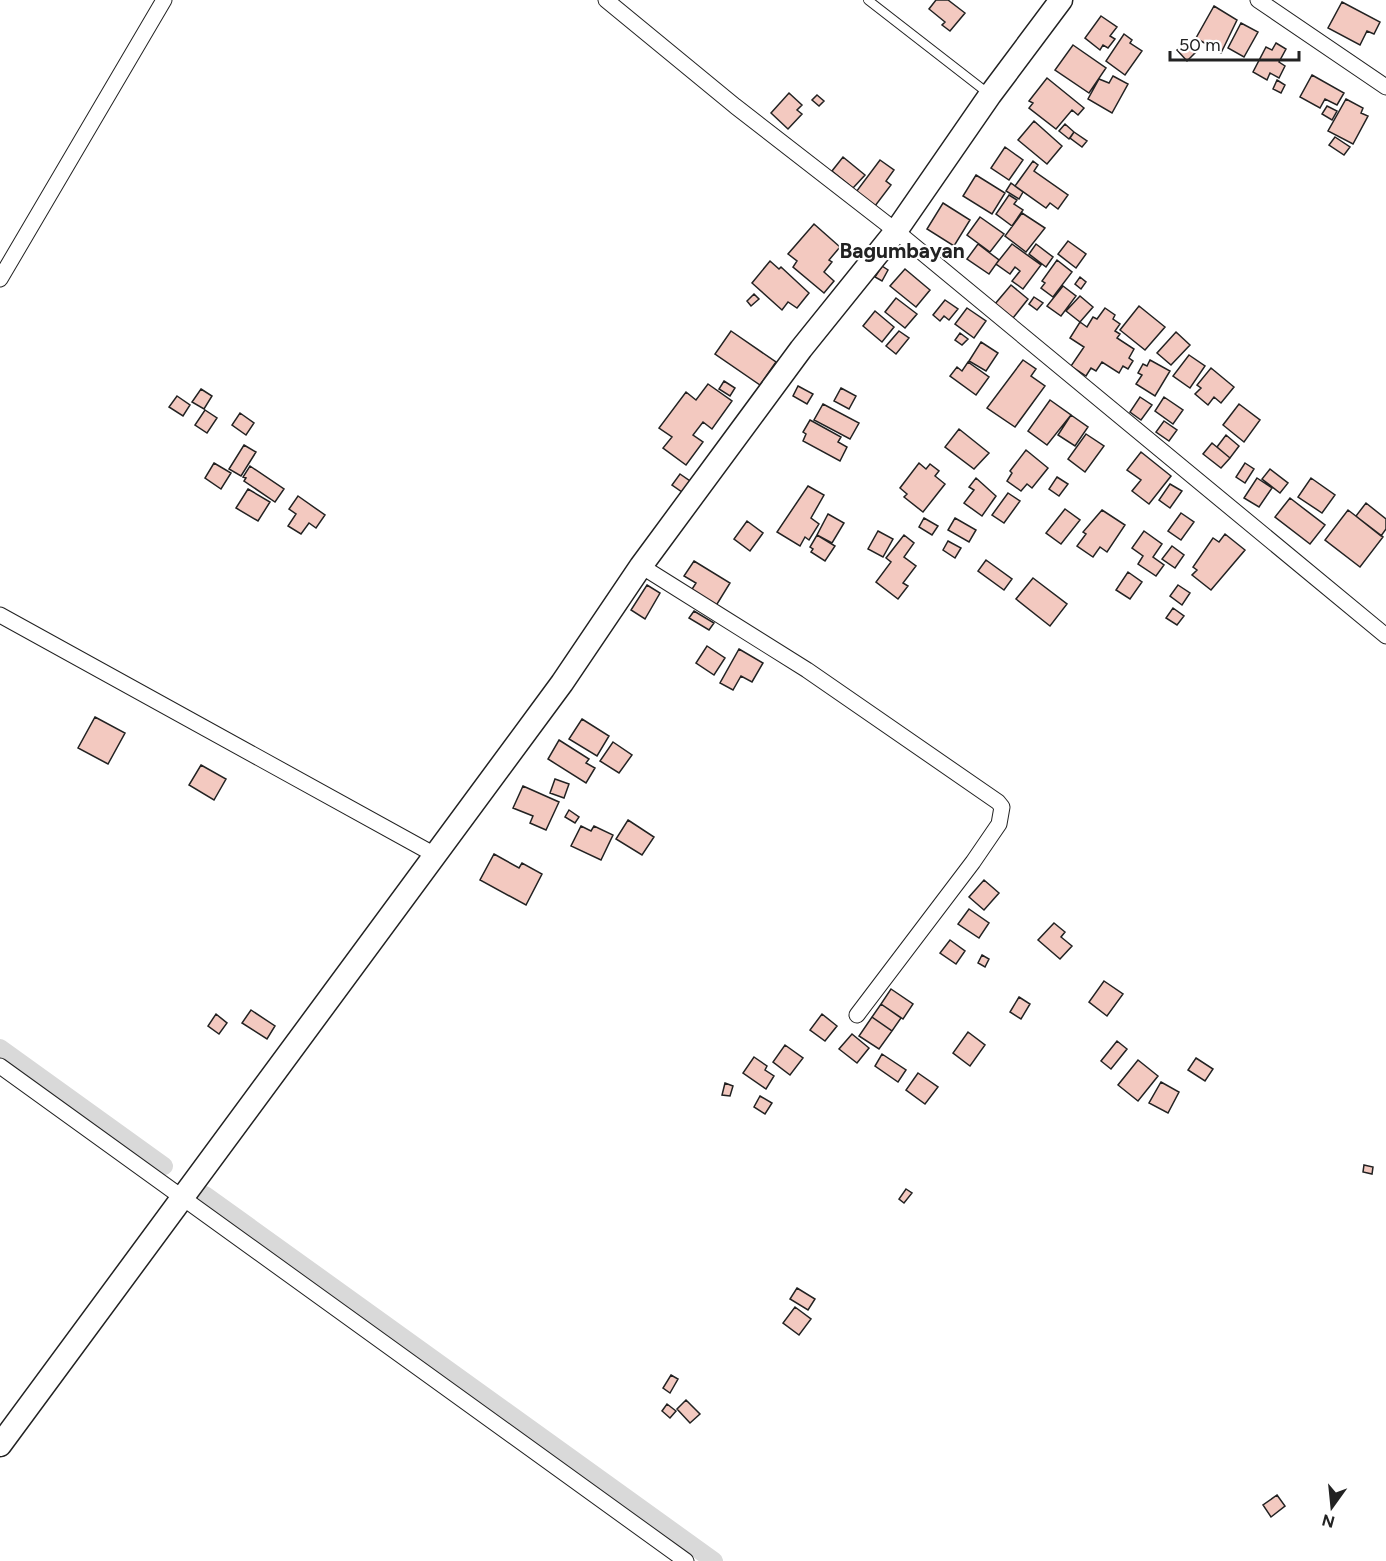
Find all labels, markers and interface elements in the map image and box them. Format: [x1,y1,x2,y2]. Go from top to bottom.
scale bar [1170,24,1299,62]
text: 50 m [1179,34,1221,56]
district label: Bagumbayan [839,238,965,263]
north arrow [1302,1477,1362,1537]
text: N [1320,1510,1337,1532]

